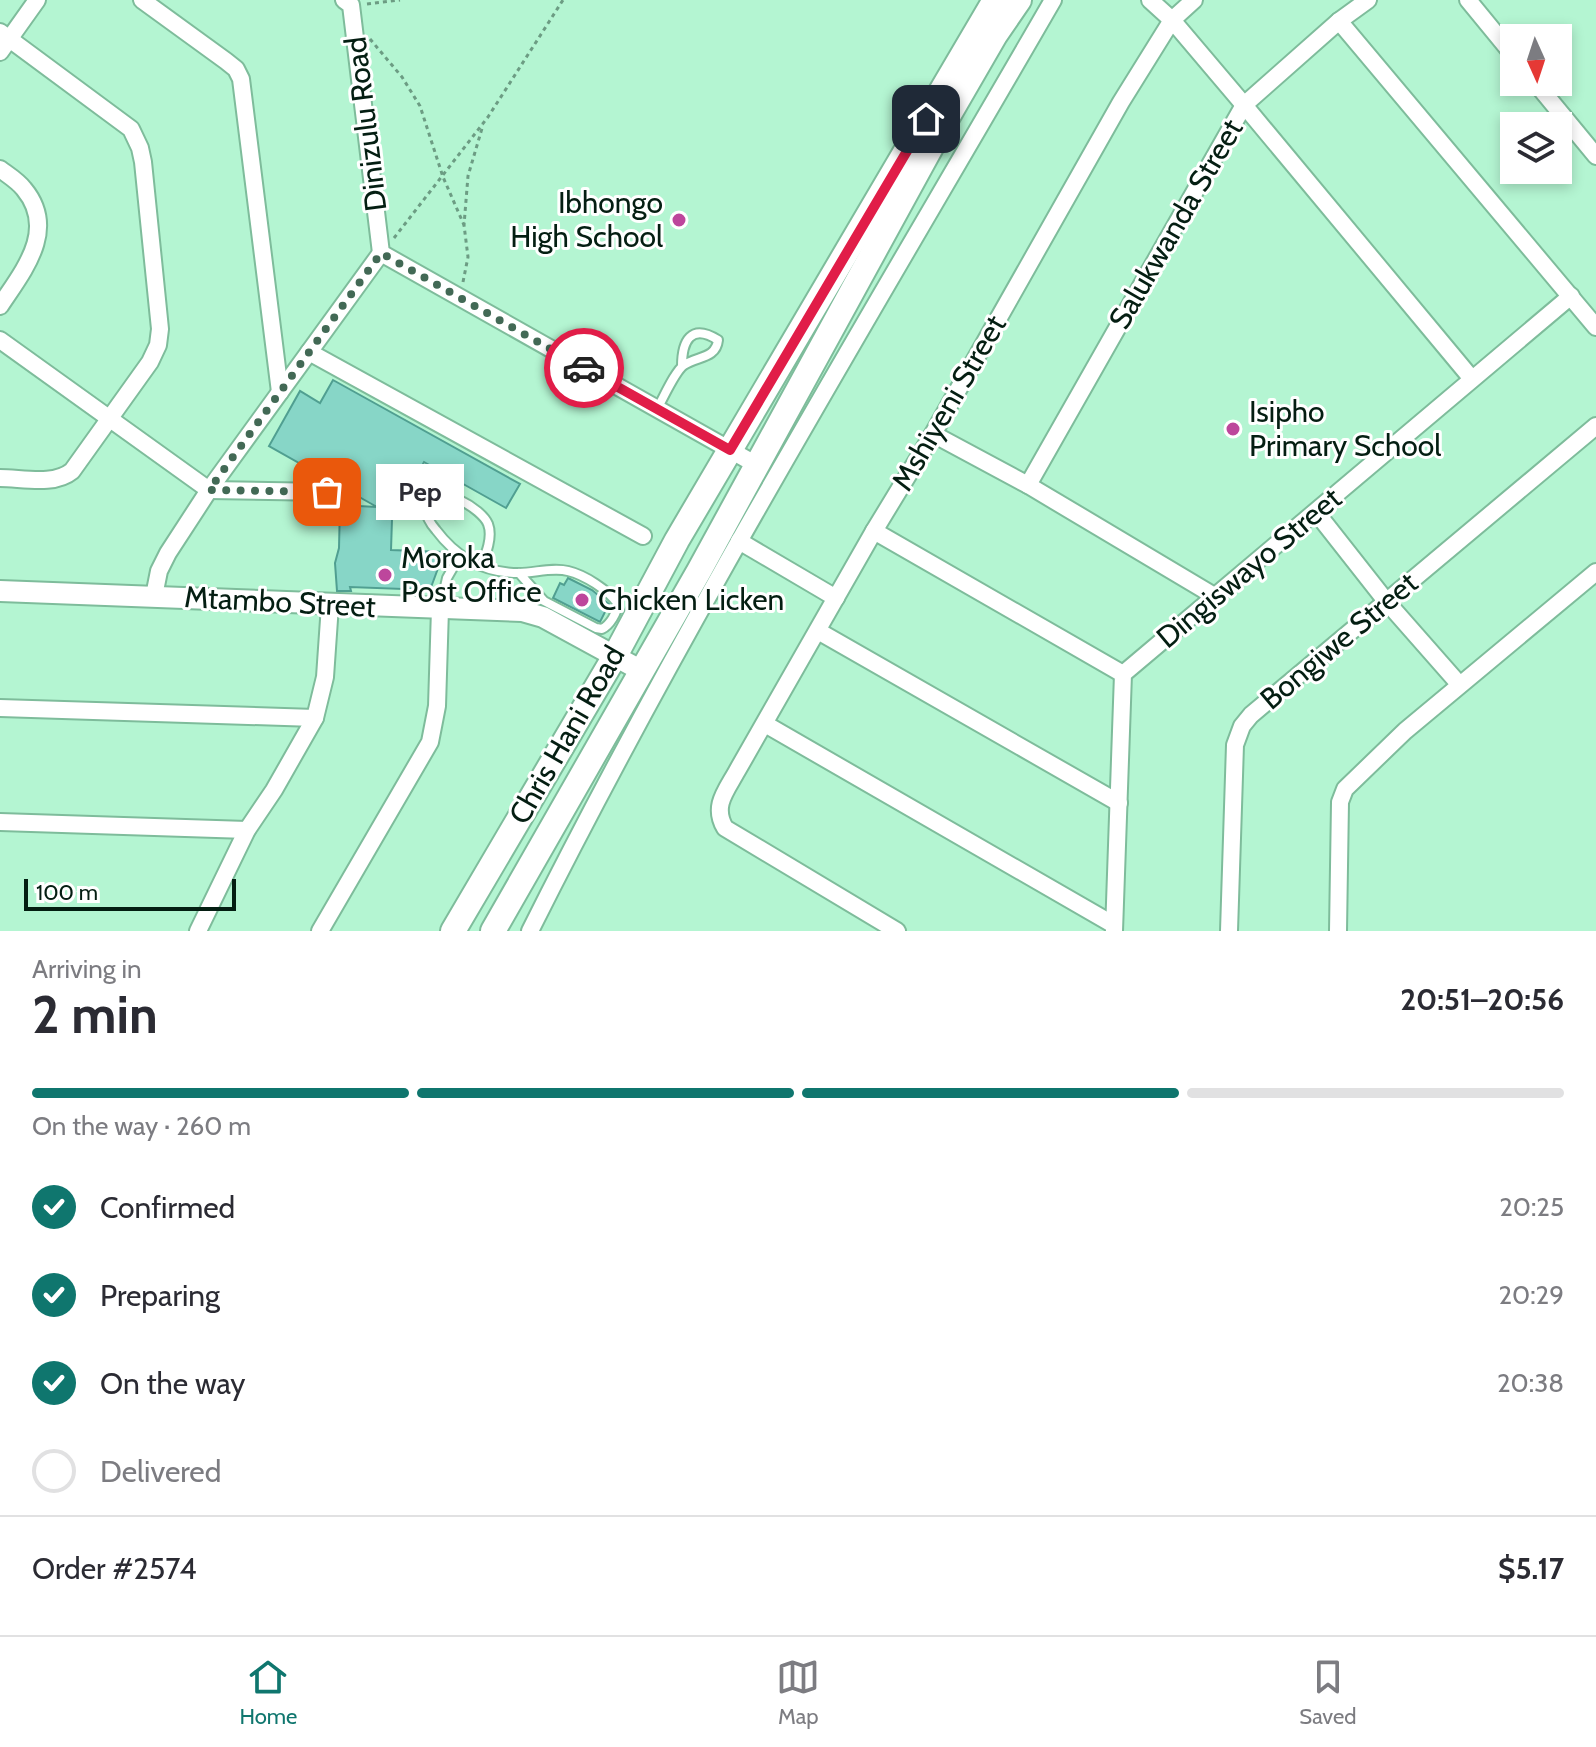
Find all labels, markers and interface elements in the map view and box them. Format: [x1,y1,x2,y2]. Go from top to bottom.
north arrow [1500,24,1572,96]
map controls [1500,24,1572,184]
street label: Dinizulu Road [336,35,395,213]
pin [892,85,960,153]
icon: home [904,97,948,141]
street label: Salukwanda Street [1101,112,1251,335]
button: layers [1500,112,1572,184]
place label: Ibhongo High School [510,184,663,255]
marker: Ibhongo High School [670,211,688,229]
street label: Mshiyeni Street [883,308,1014,497]
courier [544,328,624,408]
icon: car [562,346,606,390]
place label: Isipho Primary School [1249,393,1441,464]
marker: Isipho Primary School [1224,420,1242,438]
pin [293,458,361,526]
callout: Pep [375,464,463,520]
icon: bag [305,470,349,514]
text: Pep [398,476,442,508]
street label: Dingiswayo Street [1149,480,1349,656]
place label: Moroka Post Office [401,539,542,610]
street label: Bongiwe Street [1253,564,1425,717]
marker: Moroka Post Office [376,566,394,584]
street label: Mtambo Street [183,578,377,625]
place label: Chicken Licken [598,581,784,618]
marker: Chicken Licken [573,591,591,609]
street label: Chris Hani Road [501,639,633,831]
scale bar [24,875,236,911]
text: 100 m [36,879,98,906]
text: Arriving in [32,953,142,985]
text: 20:51–20:56 [1400,981,1564,1018]
text: 2 min [32,983,158,1046]
text: On the way · 260 m [32,1110,251,1142]
icon: check [32,1185,76,1229]
text: Confirmed [100,1189,235,1226]
text: 20:25 [1499,1191,1564,1223]
icon: check [32,1273,76,1317]
text: Preparing [100,1277,220,1314]
text: 20:29 [1498,1279,1564,1311]
icon: check [32,1361,76,1405]
text: On the way [100,1365,245,1402]
text: 20:38 [1497,1367,1564,1399]
text: Delivered [100,1453,221,1490]
text: Order #2574 [32,1550,197,1587]
text: $5.17 [1498,1550,1564,1587]
tab: Home [239,1655,297,1730]
tab: Map [776,1655,820,1730]
tab: Saved [1299,1655,1356,1730]

